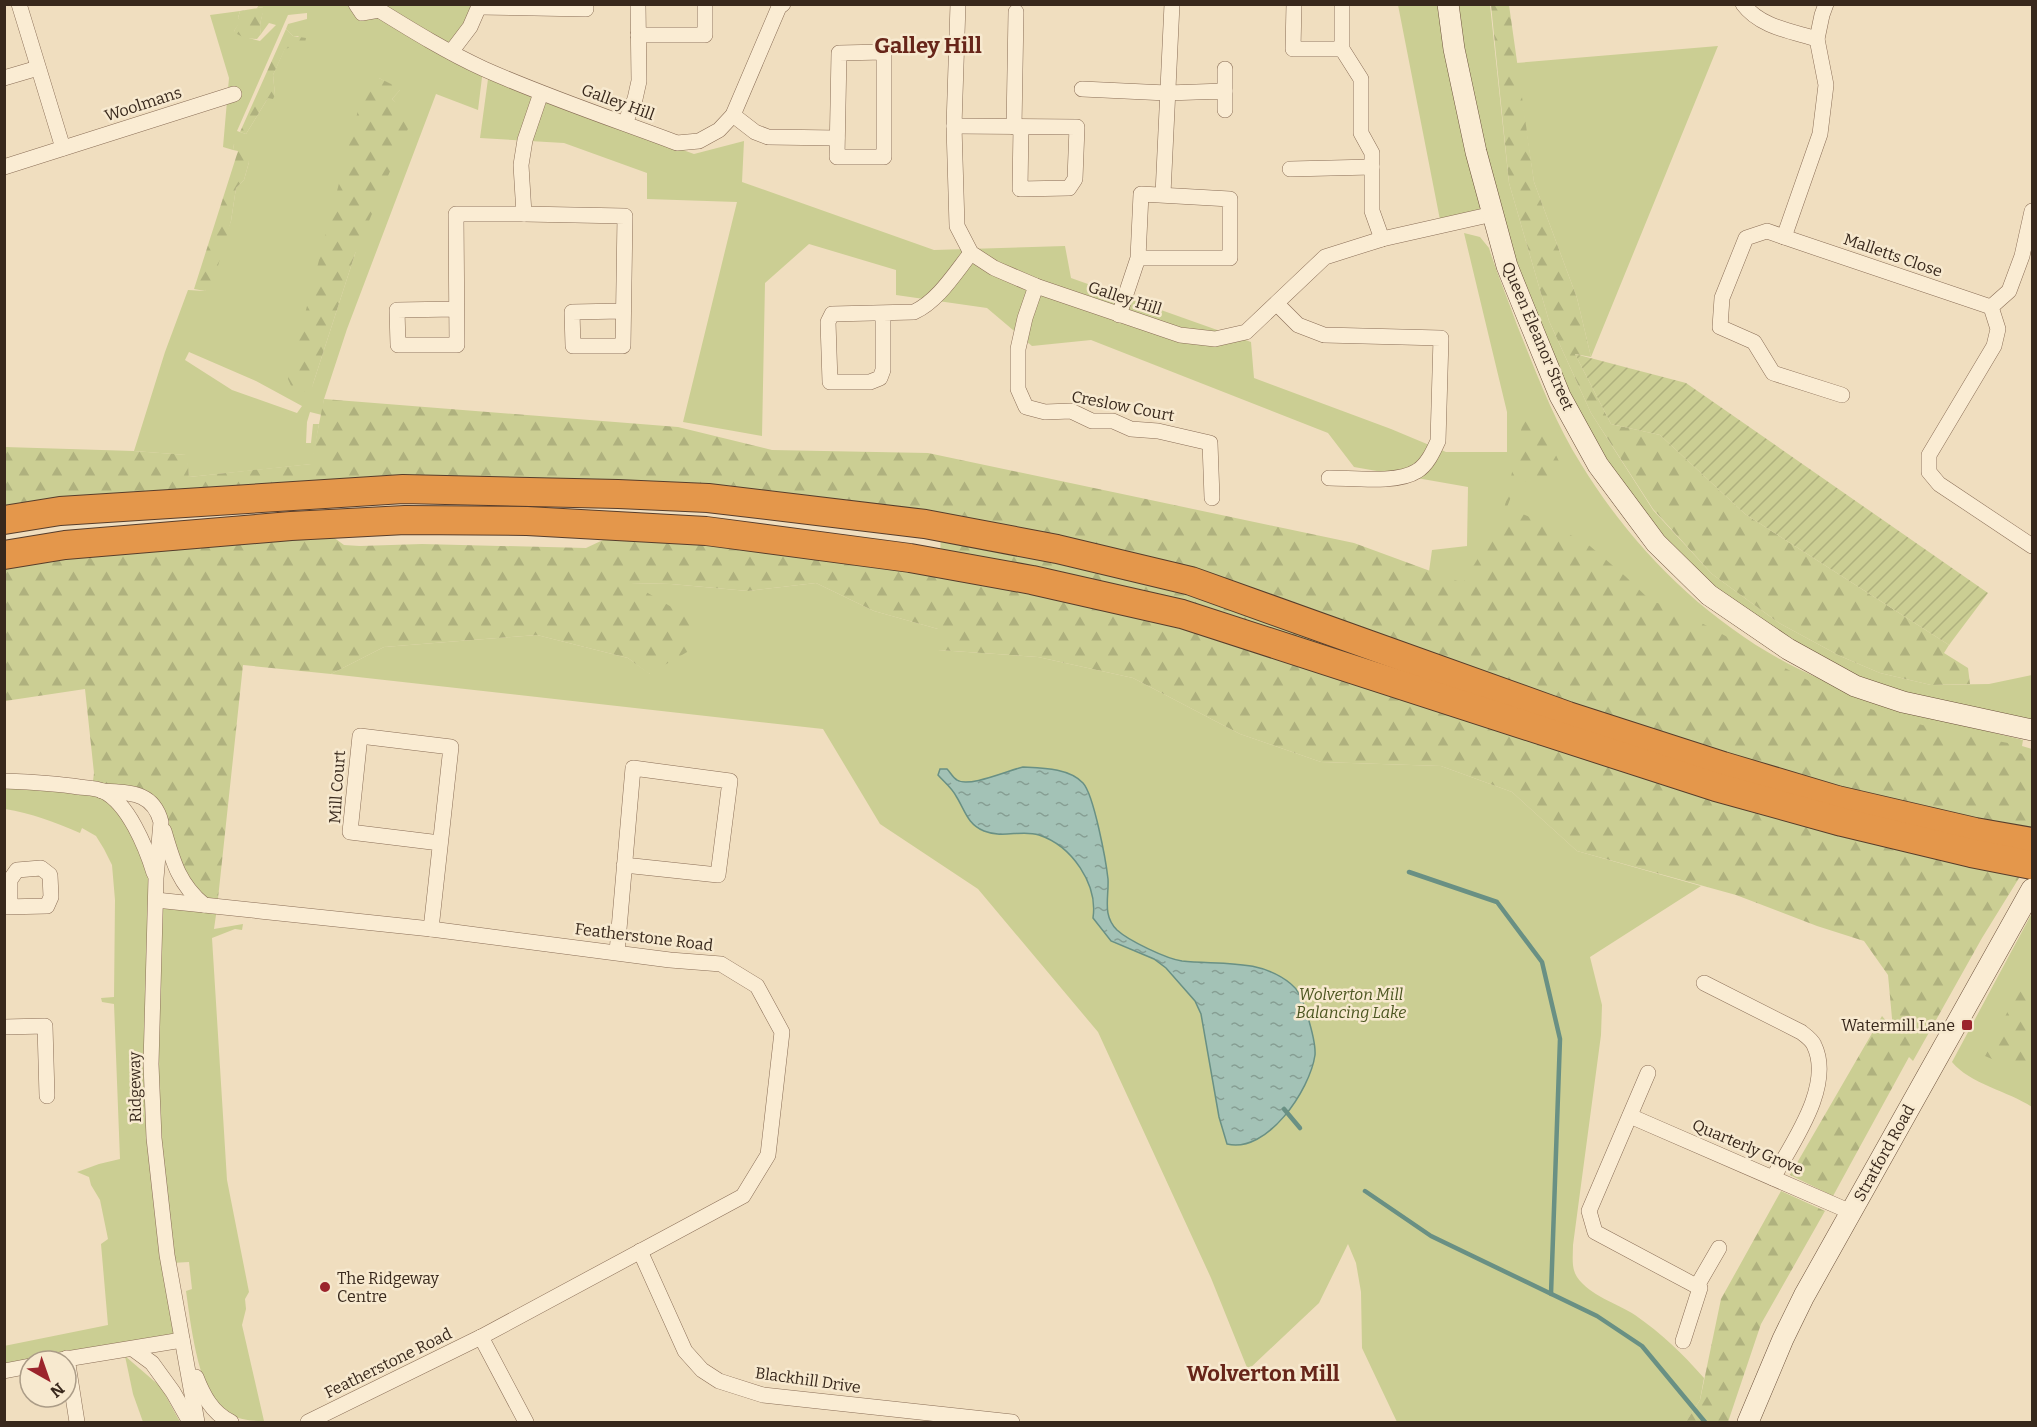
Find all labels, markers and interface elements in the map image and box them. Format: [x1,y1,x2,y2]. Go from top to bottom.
district label: Galley Hill [874,32,982,59]
street label: Galley Hill [579,80,657,124]
street label: Woolmans [102,83,184,125]
street label: Malletts Close [1841,229,1945,281]
street label: Queen Eleanor Street [1498,259,1578,413]
street label: Galley Hill [1086,277,1165,319]
street label: Creslow Court [1070,387,1176,425]
street label: Mill Court [325,750,349,824]
street label: Featherstone Road [574,919,715,955]
park label: Wolverton Mill Balancing Lake [1296,985,1406,1022]
place label: Watermill Lane [1841,1016,1955,1035]
marker: Watermill Lane [1960,1018,1974,1032]
street label: Ridgeway [125,1051,145,1123]
street label: Stratford Road [1850,1101,1919,1205]
street label: Quarterly Grove [1689,1115,1807,1179]
place label: The Ridgeway Centre [337,1269,440,1306]
marker: The Ridgeway Centre [318,1280,332,1294]
street label: Featherstone Road [321,1324,455,1402]
north arrow [18,1349,78,1409]
district label: Wolverton Mill [1186,1360,1340,1387]
street label: Blackhill Drive [754,1363,862,1397]
text: N [46,1379,68,1401]

